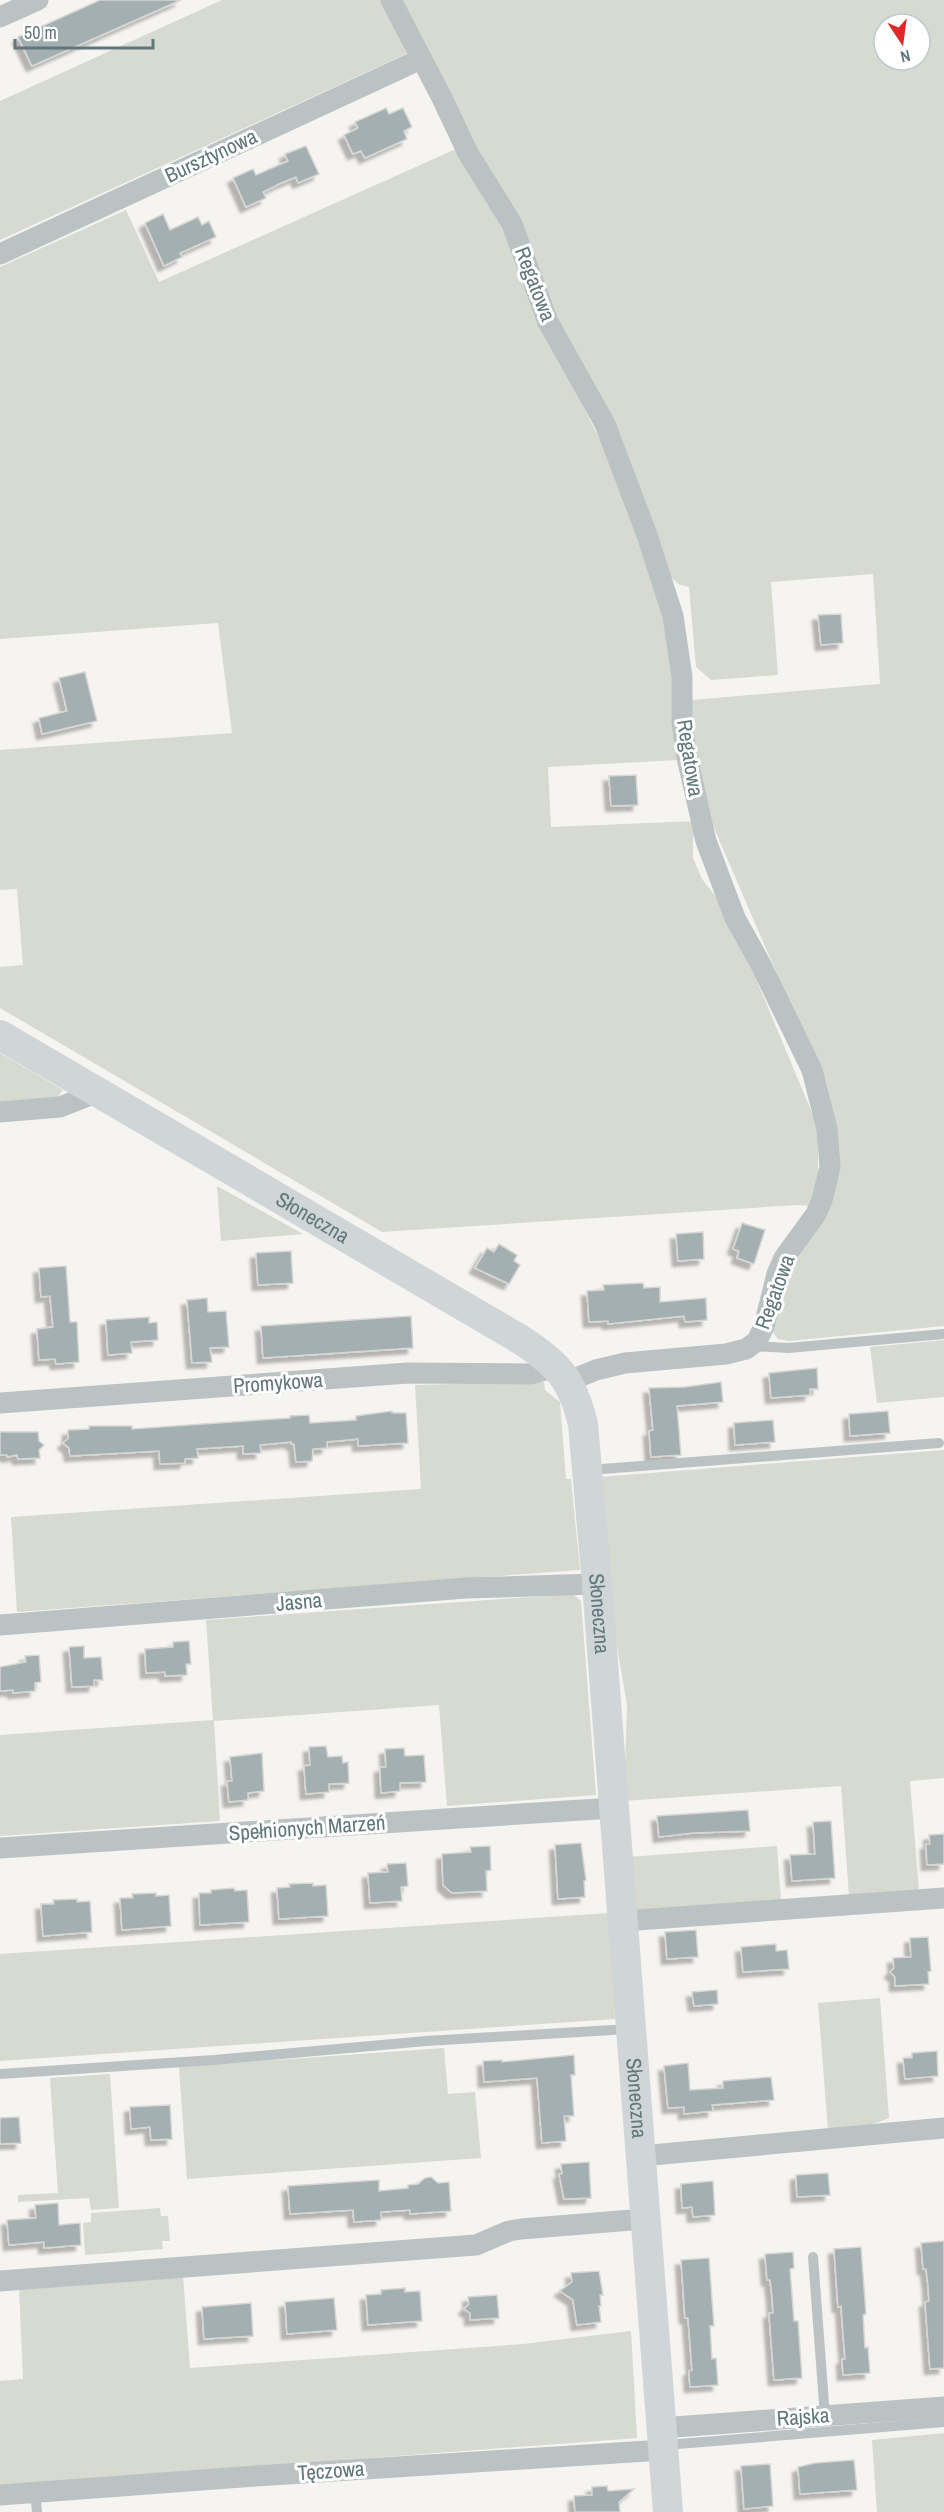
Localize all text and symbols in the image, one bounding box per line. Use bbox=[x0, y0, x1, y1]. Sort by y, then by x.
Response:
scale bar bbox=[15, 12, 153, 50]
north arrow bbox=[872, 12, 932, 72]
text: 50 m bbox=[24, 20, 57, 45]
text: N bbox=[898, 45, 912, 68]
street label: Bursztynowa bbox=[160, 121, 262, 190]
street label: Regatowa bbox=[508, 242, 563, 326]
street label: Regatowa bbox=[670, 717, 711, 799]
street label: Słoneczna bbox=[271, 1185, 355, 1250]
street label: Regatowa bbox=[748, 1250, 802, 1333]
street label: Promykowa bbox=[232, 1365, 324, 1400]
street label: Słoneczna bbox=[582, 1572, 617, 1655]
street label: Jasna bbox=[275, 1585, 324, 1618]
street label: Spełnionych Marzeń bbox=[228, 1808, 386, 1847]
street label: Słoneczna bbox=[619, 2057, 654, 2140]
street label: Rajska bbox=[776, 2400, 831, 2433]
street label: Tęczowa bbox=[297, 2454, 366, 2487]

